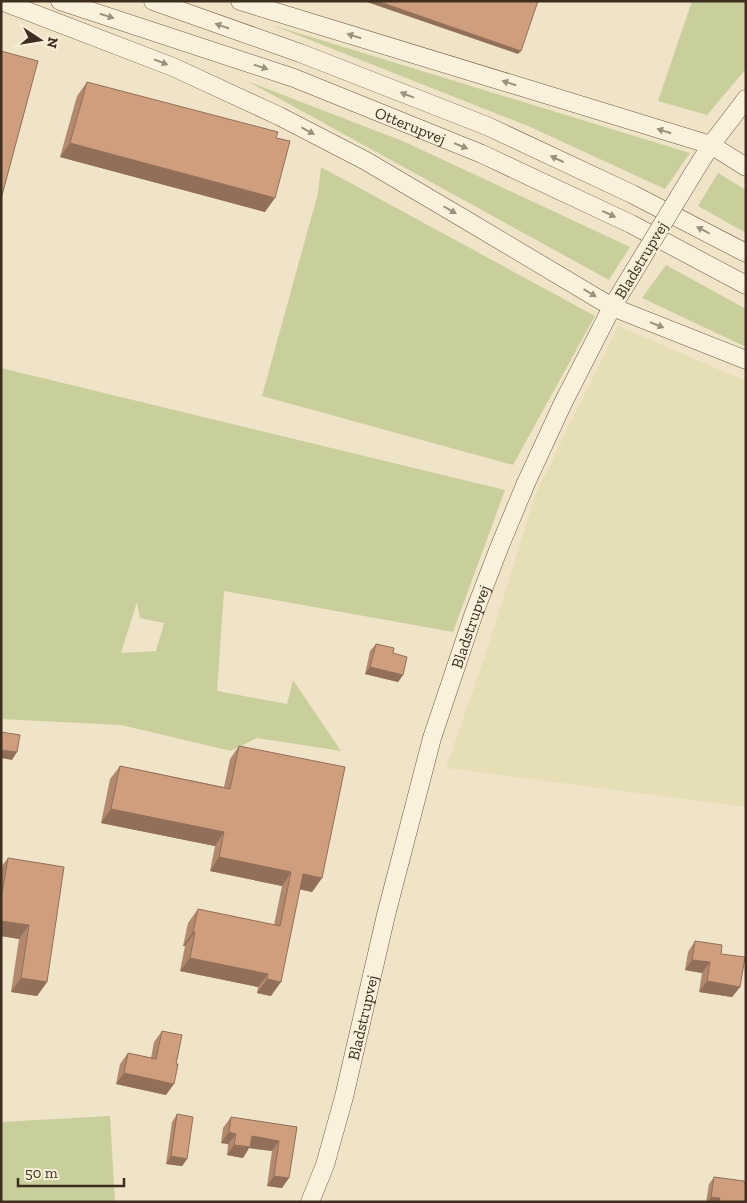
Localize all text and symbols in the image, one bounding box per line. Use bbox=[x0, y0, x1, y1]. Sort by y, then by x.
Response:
one-way arrow bbox=[99, 13, 114, 21]
north arrow bbox=[15, 15, 65, 65]
one-way arrow bbox=[215, 22, 230, 29]
one-way arrow bbox=[346, 32, 361, 39]
text: N bbox=[43, 36, 62, 50]
one-way arrow bbox=[154, 59, 169, 66]
one-way arrow bbox=[254, 63, 269, 71]
one-way arrow bbox=[501, 79, 516, 87]
one-way arrow bbox=[399, 91, 414, 99]
street label: Otterupvej bbox=[372, 102, 449, 148]
one-way arrow bbox=[657, 126, 672, 134]
one-way arrow bbox=[301, 127, 316, 135]
one-way arrow bbox=[454, 142, 469, 150]
one-way arrow bbox=[550, 154, 564, 162]
one-way arrow bbox=[444, 206, 457, 215]
one-way arrow bbox=[602, 210, 616, 218]
street label: Bladstrupvej bbox=[610, 218, 672, 302]
one-way arrow bbox=[695, 226, 710, 234]
one-way arrow bbox=[583, 289, 596, 298]
one-way arrow bbox=[650, 321, 665, 329]
street label: Bladstrupvej bbox=[447, 582, 493, 671]
street label: Bladstrupvej bbox=[343, 973, 381, 1062]
scale bar bbox=[18, 1156, 124, 1188]
text: 50 m bbox=[25, 1164, 58, 1182]

